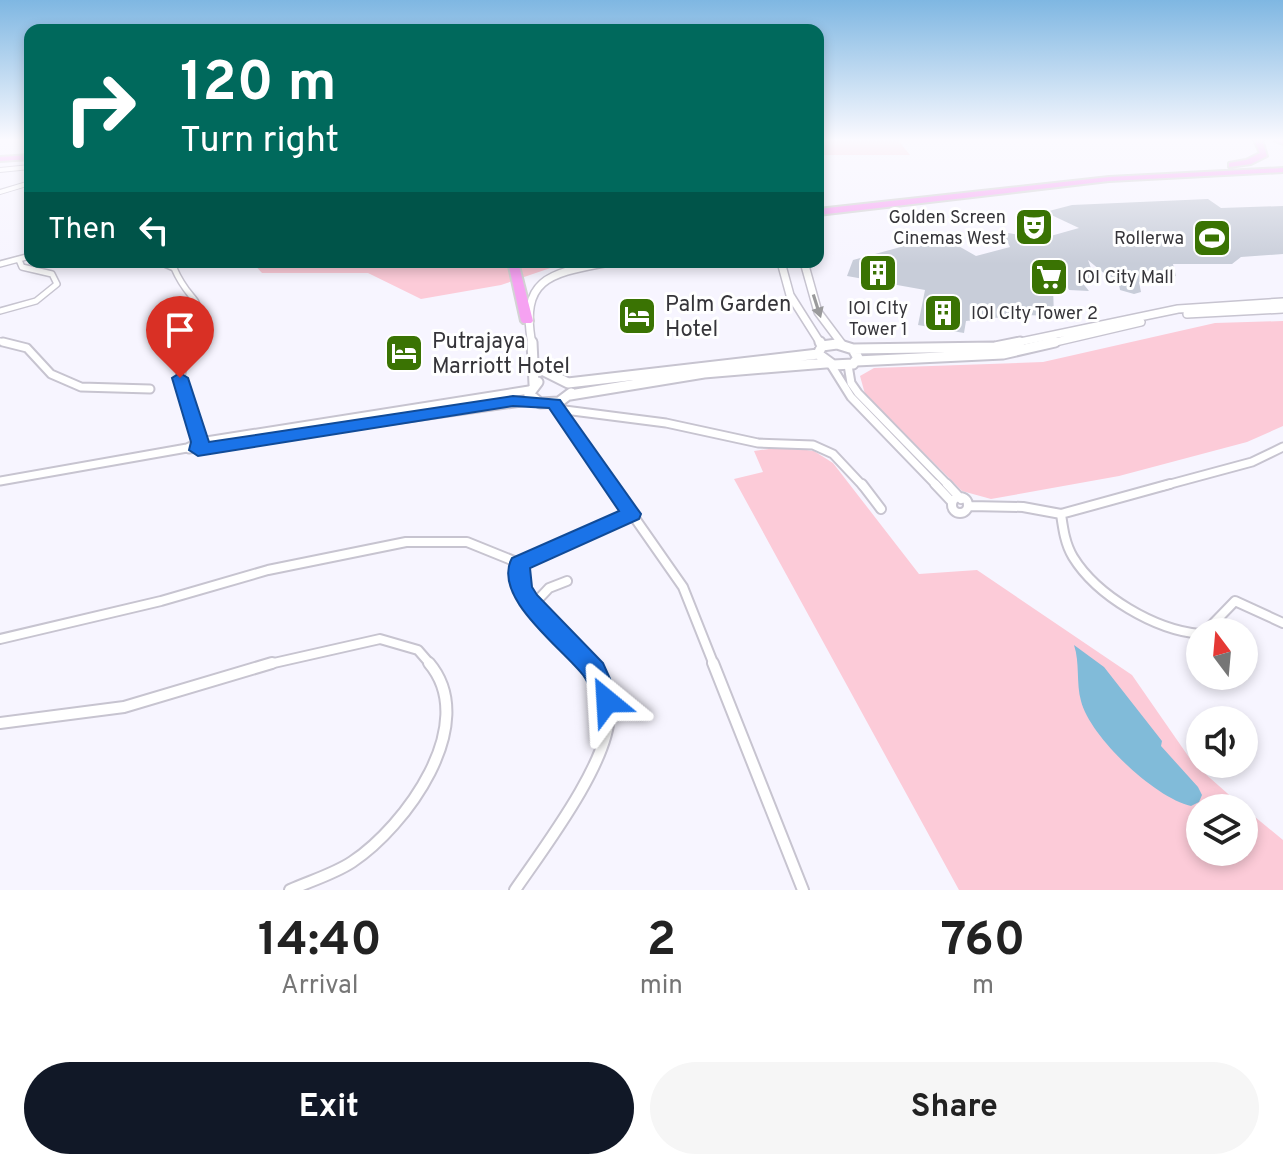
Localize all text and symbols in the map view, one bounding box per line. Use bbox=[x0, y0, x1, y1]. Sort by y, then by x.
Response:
text: 120 m bbox=[180, 50, 337, 120]
icon: right bbox=[48, 56, 152, 160]
text: Turn right bbox=[180, 119, 339, 165]
theatre icon: Golden Screen Cinemas West bbox=[1013, 206, 1055, 248]
place label: Golden Screen Cinemas West bbox=[888, 207, 1006, 251]
icon: left bbox=[132, 208, 176, 252]
text: Then bbox=[48, 212, 116, 249]
sports icon: Rollerwa bbox=[1191, 217, 1233, 259]
place label: Rollerwa bbox=[1114, 228, 1184, 251]
building icon: IOI CIty Tower 1 bbox=[857, 252, 899, 294]
supermarket icon: IOI City Mall bbox=[1028, 256, 1070, 298]
place label: IOI City Mall bbox=[1077, 267, 1174, 290]
place label: Palm Garden Hotel bbox=[665, 292, 791, 344]
building icon: IOI CIty Tower 2 bbox=[922, 292, 964, 334]
hotel icon: Palm Garden Hotel bbox=[616, 295, 658, 337]
one-way arrow bbox=[812, 295, 824, 319]
pin bbox=[146, 296, 214, 378]
place label: IOI CIty Tower 1 bbox=[848, 298, 908, 342]
place label: IOI CIty Tower 2 bbox=[971, 303, 1098, 326]
icon: arrive bbox=[158, 308, 202, 352]
place label: Putrajaya Marriott Hotel bbox=[432, 329, 570, 381]
hotel icon: Putrajaya Marriott Hotel bbox=[383, 332, 425, 374]
north arrow bbox=[1186, 618, 1258, 690]
map controls bbox=[1186, 618, 1258, 866]
position arrow bbox=[565, 659, 649, 743]
button: sound bbox=[1186, 706, 1258, 778]
button: layers bbox=[1186, 794, 1258, 866]
text: 14:40 bbox=[258, 912, 382, 972]
text: 2 bbox=[647, 912, 676, 972]
text: 760 bbox=[941, 912, 1025, 972]
text: Arrival bbox=[281, 970, 359, 1003]
text: min bbox=[640, 970, 683, 1003]
text: m bbox=[972, 970, 994, 1003]
button: Exit bbox=[24, 1062, 634, 1154]
button: Share bbox=[650, 1062, 1259, 1154]

